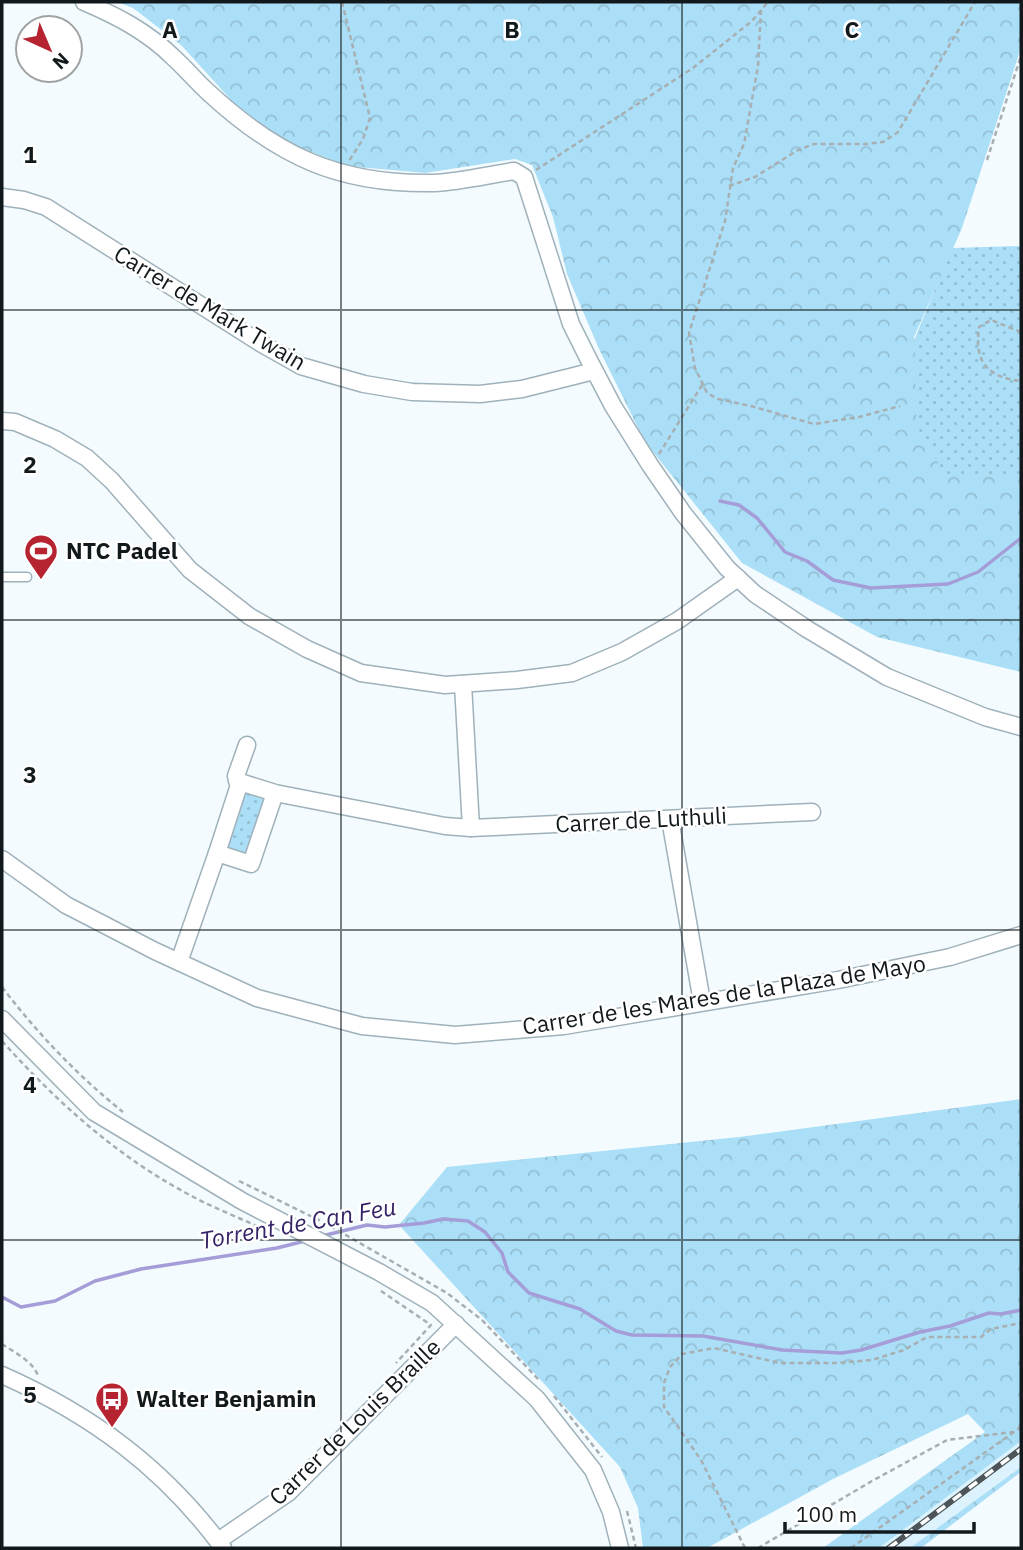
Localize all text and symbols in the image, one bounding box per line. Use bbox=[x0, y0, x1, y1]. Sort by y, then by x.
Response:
north arrow bbox=[14, 14, 84, 84]
text: A bbox=[162, 14, 178, 44]
text: B bbox=[504, 14, 520, 44]
text: C bbox=[845, 14, 860, 44]
text: N bbox=[48, 48, 74, 75]
text: 1 bbox=[23, 139, 37, 169]
street label: Carrer de Mark Twain bbox=[109, 238, 312, 376]
text: 2 bbox=[23, 449, 37, 479]
sports icon: NTC Padel bbox=[22, 532, 60, 581]
place label: NTC Padel bbox=[66, 535, 178, 565]
text: 3 bbox=[23, 759, 37, 789]
street label: Carrer de Luthuli bbox=[554, 800, 728, 838]
street label: Carrer de les Mares de la Plaza de Mayo bbox=[520, 947, 928, 1041]
text: 4 bbox=[23, 1069, 37, 1099]
water label: Torrent de Can Feu bbox=[197, 1190, 399, 1256]
street label: Carrer de Louis Braille bbox=[262, 1332, 446, 1511]
text: 5 bbox=[23, 1379, 37, 1409]
bus stop icon: Walter Benjamin bbox=[93, 1380, 131, 1429]
place label: Walter Benjamin bbox=[136, 1383, 316, 1413]
scale bar bbox=[785, 1490, 974, 1534]
text: 100 m bbox=[796, 1500, 857, 1528]

